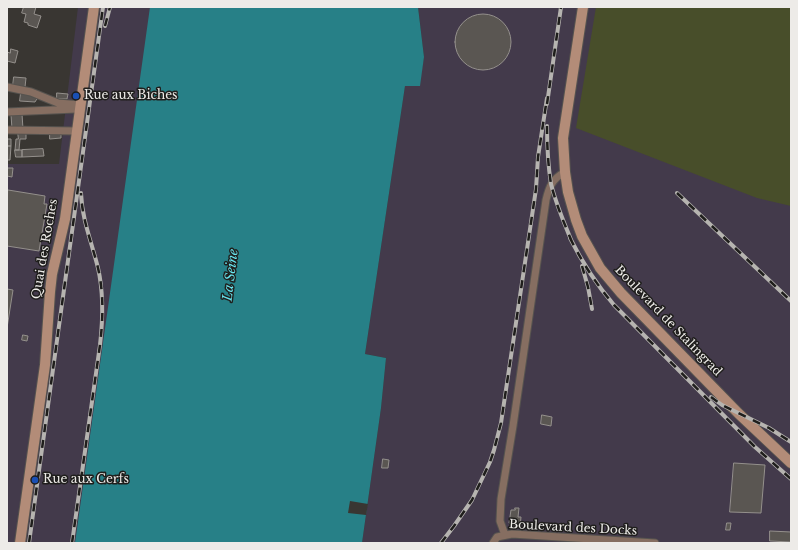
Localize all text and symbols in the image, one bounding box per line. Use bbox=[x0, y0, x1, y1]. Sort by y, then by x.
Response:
place label: Rue aux Biches bbox=[84, 89, 178, 103]
marker: Rue aux Biches bbox=[71, 91, 81, 101]
street label: Quai des Roches bbox=[29, 198, 61, 300]
water label: La Seine bbox=[220, 248, 242, 302]
street label: Boulevard de Stalingrad bbox=[611, 263, 725, 379]
place label: Rue aux Cerfs bbox=[43, 473, 129, 487]
marker: Rue aux Cerfs bbox=[30, 475, 40, 485]
street label: Boulevard des Docks bbox=[509, 517, 637, 539]

